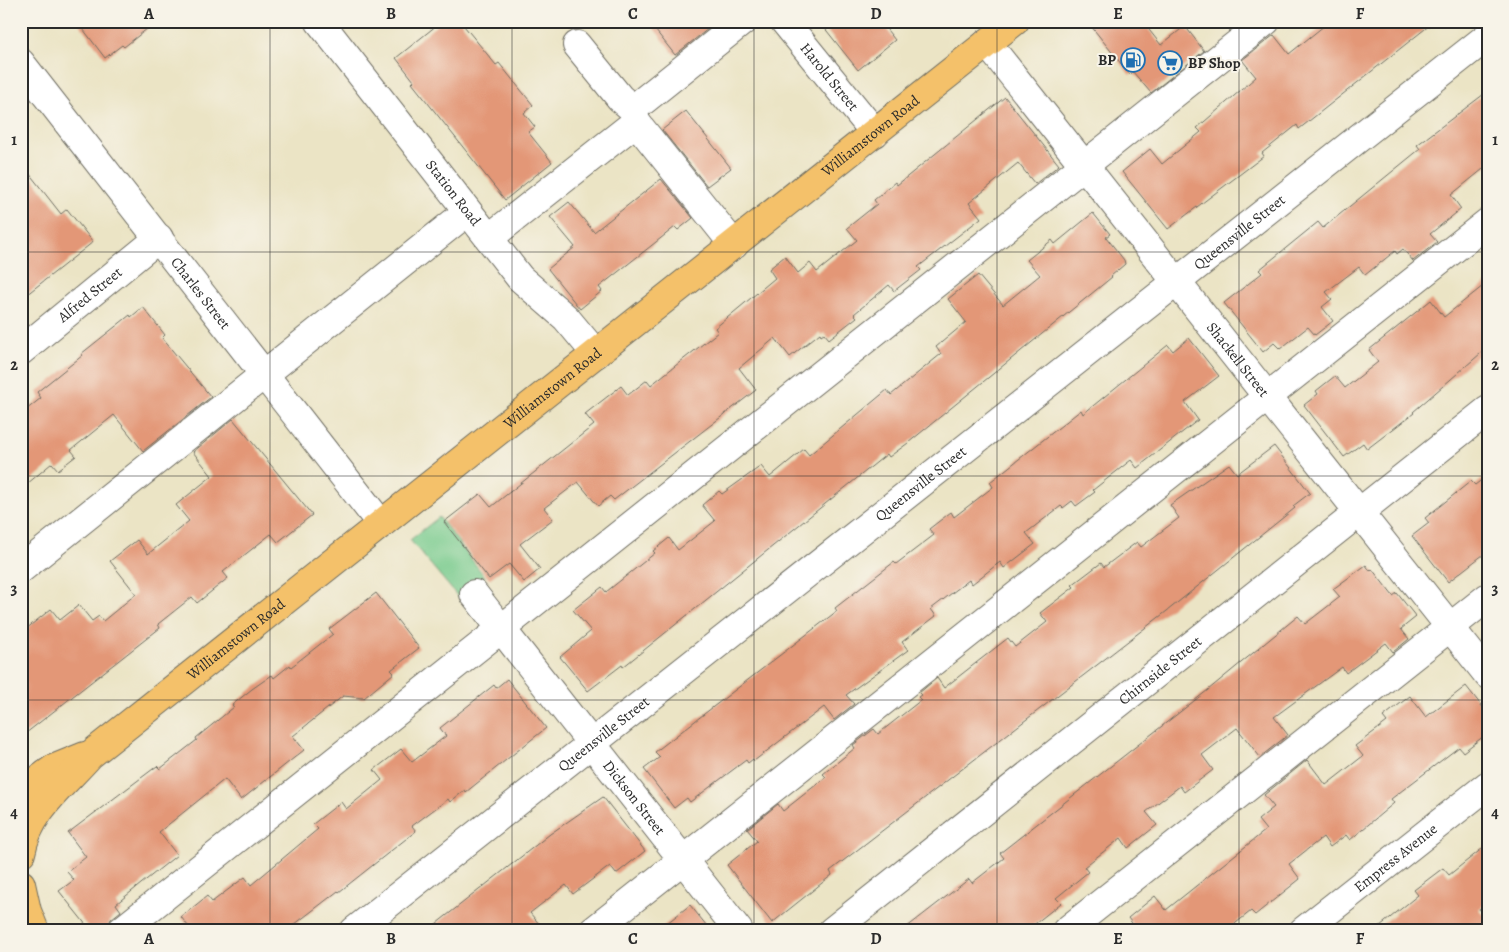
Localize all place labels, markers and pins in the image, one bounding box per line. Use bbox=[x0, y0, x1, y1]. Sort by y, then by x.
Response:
fuel station icon: BP bbox=[1120, 47, 1146, 73]
place label: BP bbox=[1098, 50, 1116, 70]
supermarket icon: BP Shop bbox=[1157, 50, 1183, 76]
place label: BP Shop bbox=[1188, 53, 1241, 73]

